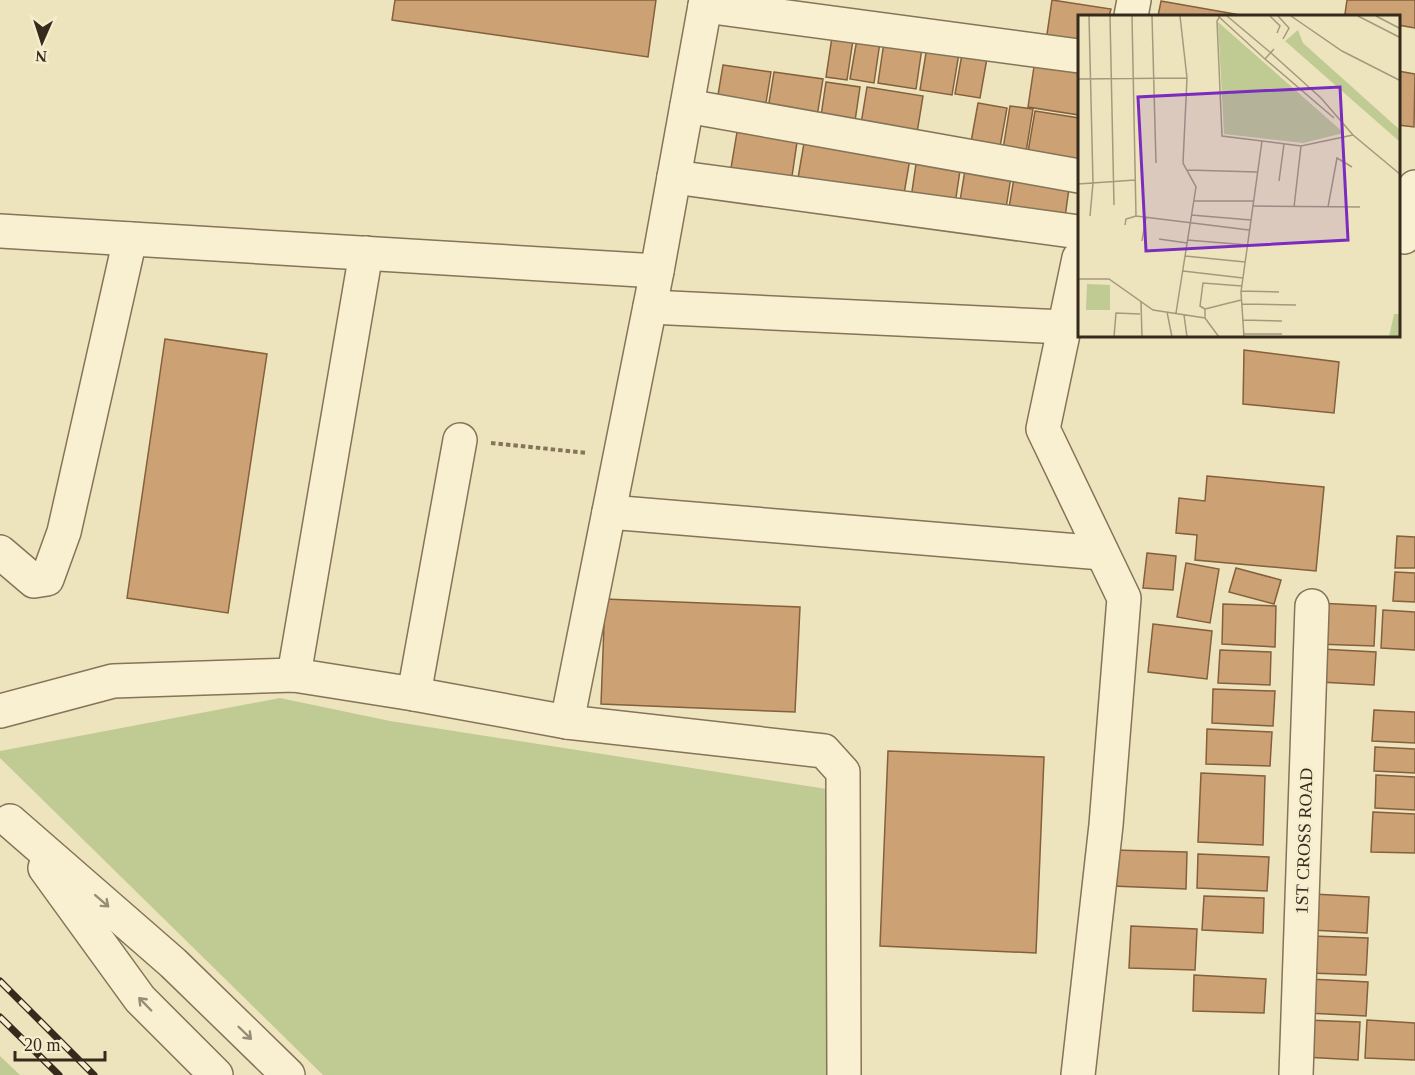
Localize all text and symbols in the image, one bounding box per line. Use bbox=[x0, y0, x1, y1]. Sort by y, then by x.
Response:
north arrow bbox=[12, 12, 72, 72]
inset map bbox=[1078, 15, 1400, 338]
text: N bbox=[35, 48, 47, 65]
street label: 1ST CROSS ROAD bbox=[1291, 767, 1317, 915]
one-way arrow bbox=[94, 894, 109, 908]
one-way arrow bbox=[138, 996, 152, 1011]
scale bar bbox=[15, 1024, 105, 1062]
one-way arrow bbox=[238, 1026, 253, 1040]
text: 20 m bbox=[24, 1035, 61, 1055]

